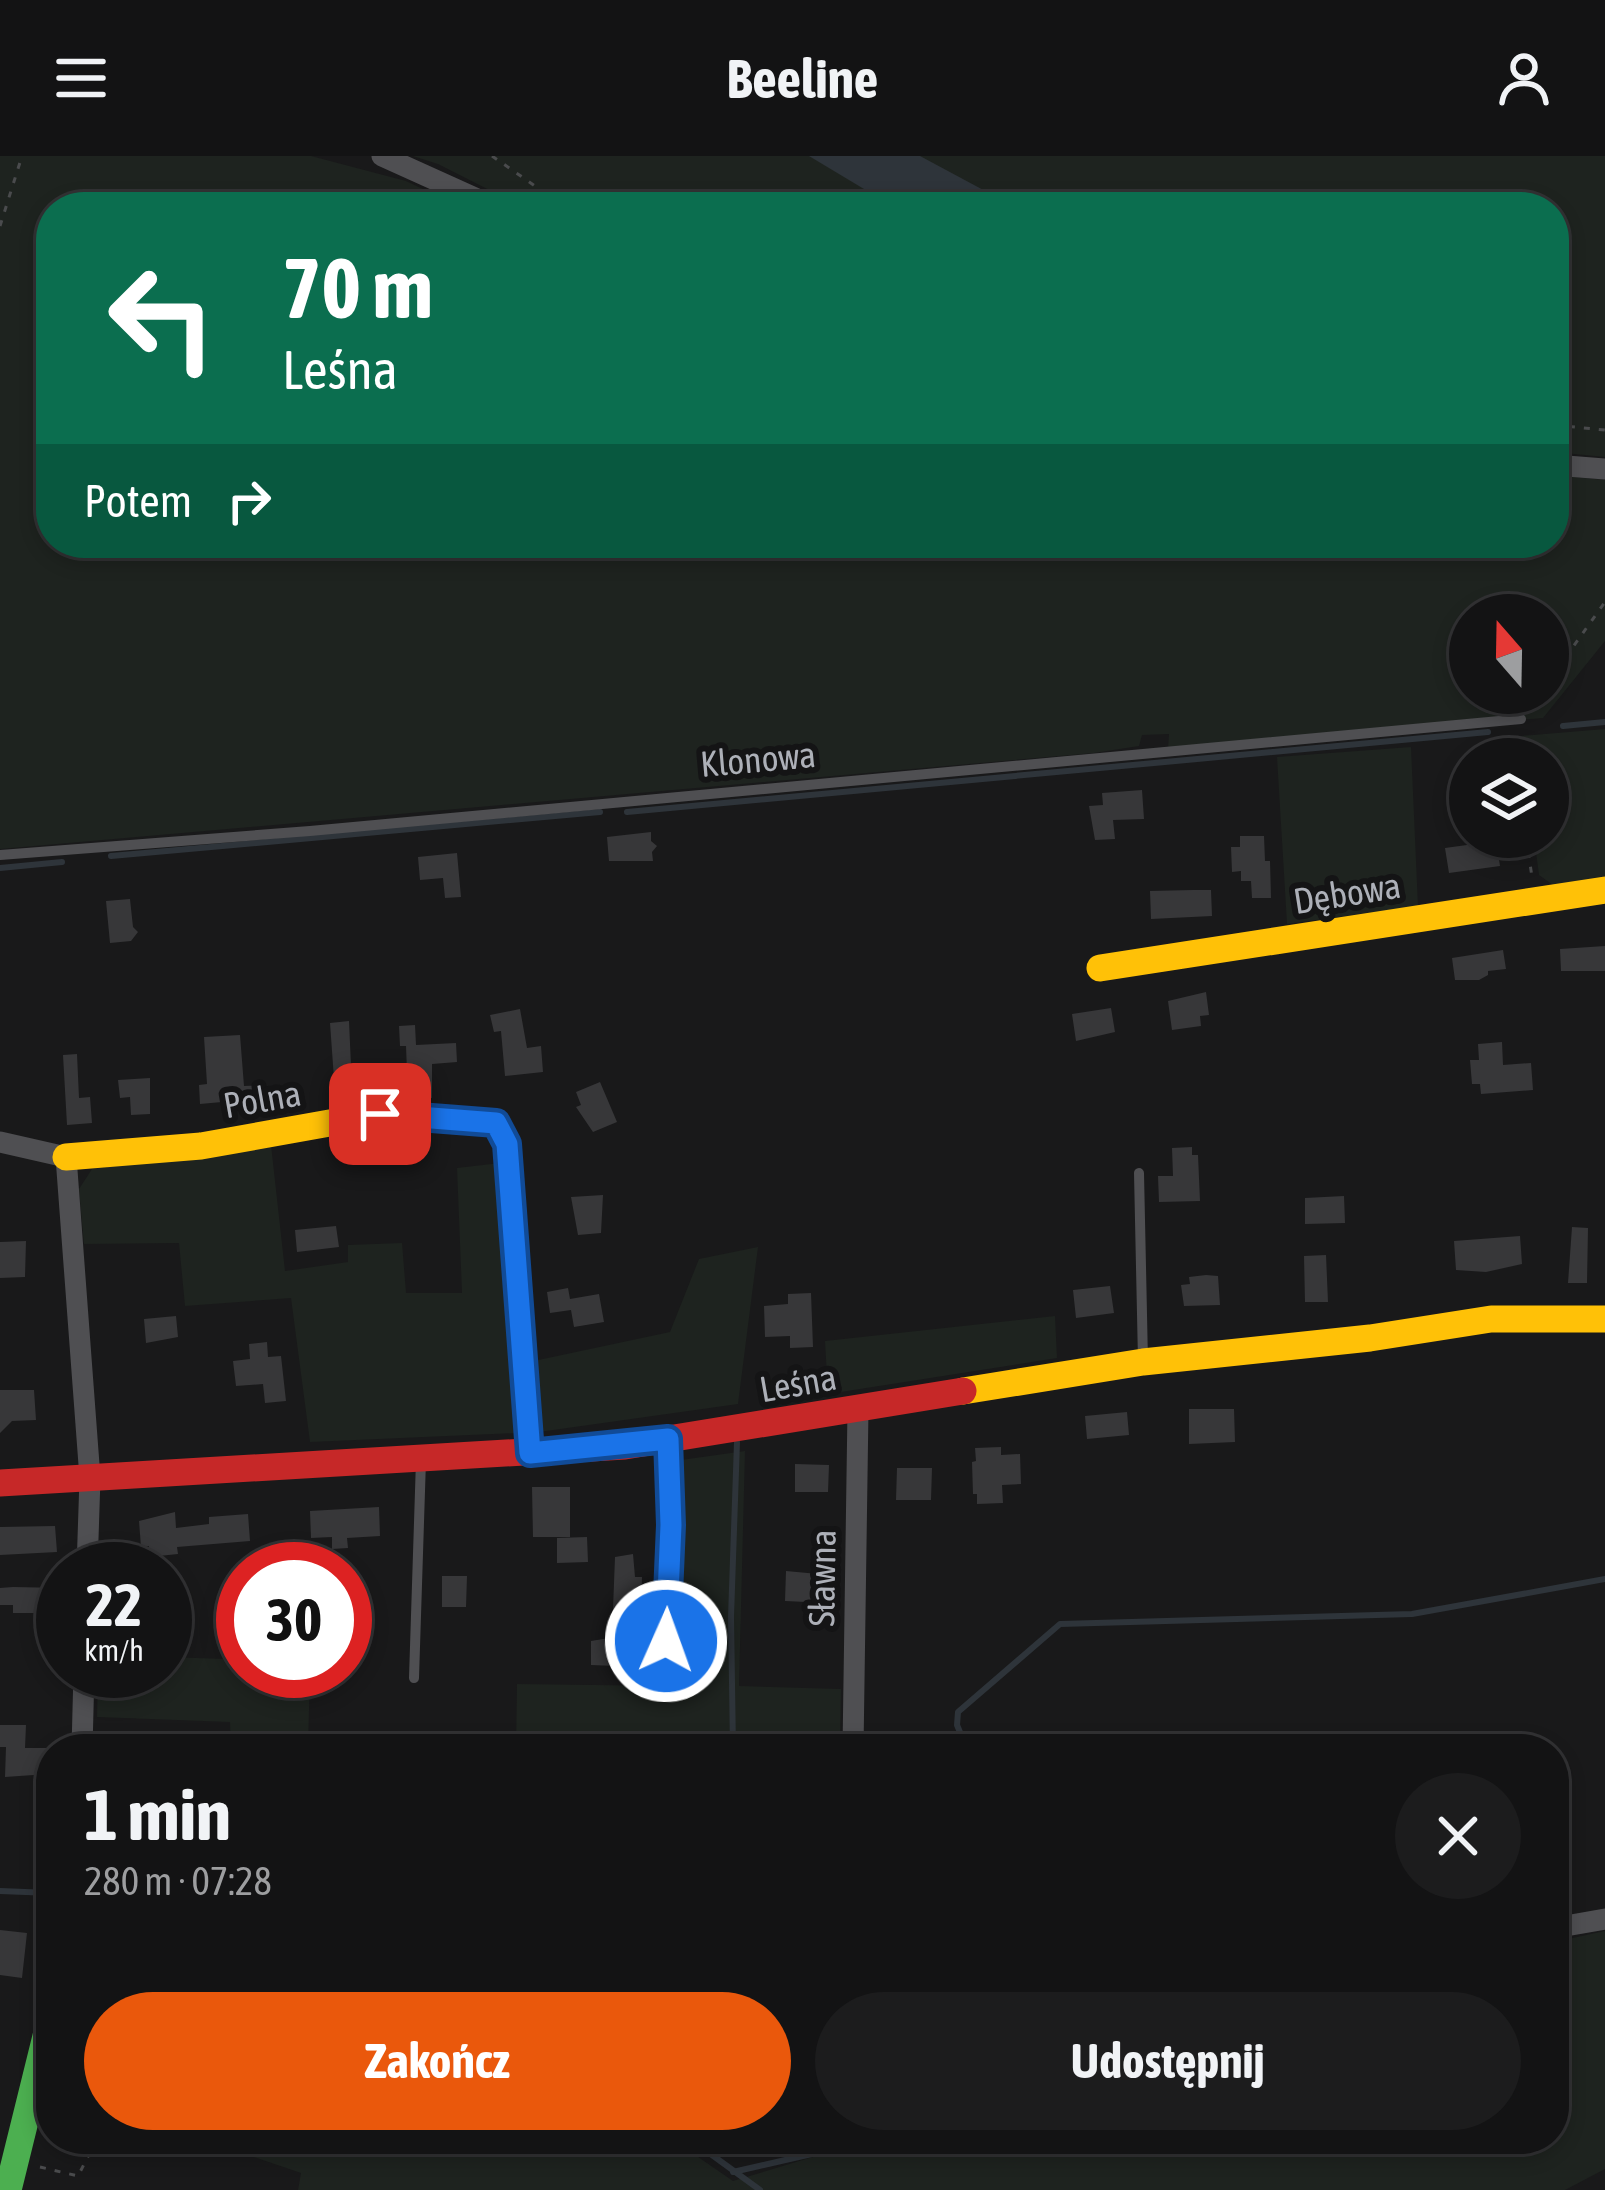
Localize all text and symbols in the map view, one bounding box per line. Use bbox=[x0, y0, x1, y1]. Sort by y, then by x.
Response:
icon: menu bbox=[48, 45, 114, 111]
icon: person bbox=[1491, 45, 1557, 111]
text: Beeline bbox=[727, 48, 878, 109]
icon: left bbox=[84, 240, 240, 396]
text: 70 m bbox=[282, 240, 433, 336]
text: Leśna bbox=[282, 339, 398, 400]
icon: right bbox=[216, 468, 282, 534]
text: Potem bbox=[84, 475, 192, 527]
north arrow bbox=[1449, 594, 1569, 714]
map controls bbox=[1449, 594, 1569, 858]
street label: Klonowa bbox=[699, 733, 817, 785]
button: layers bbox=[1449, 738, 1569, 858]
street label: Dębowa bbox=[1290, 864, 1404, 922]
pin bbox=[329, 1063, 431, 1165]
street label: Polna bbox=[220, 1072, 304, 1126]
icon: arrive bbox=[347, 1081, 413, 1147]
street label: Leśna bbox=[756, 1356, 840, 1410]
street label: Sławna bbox=[800, 1529, 844, 1627]
speed limit sign: 30 bbox=[216, 1542, 372, 1698]
text: 22 bbox=[86, 1570, 142, 1639]
position arrow bbox=[603, 1578, 729, 1704]
text: km/h bbox=[84, 1633, 144, 1667]
text: 1 min bbox=[84, 1773, 231, 1855]
button: close bbox=[1395, 1773, 1521, 1899]
text: 280 m · 07:28 bbox=[84, 1859, 272, 1903]
button: Zakończ bbox=[84, 1992, 791, 2130]
button: Udostępnij bbox=[815, 1992, 1521, 2130]

